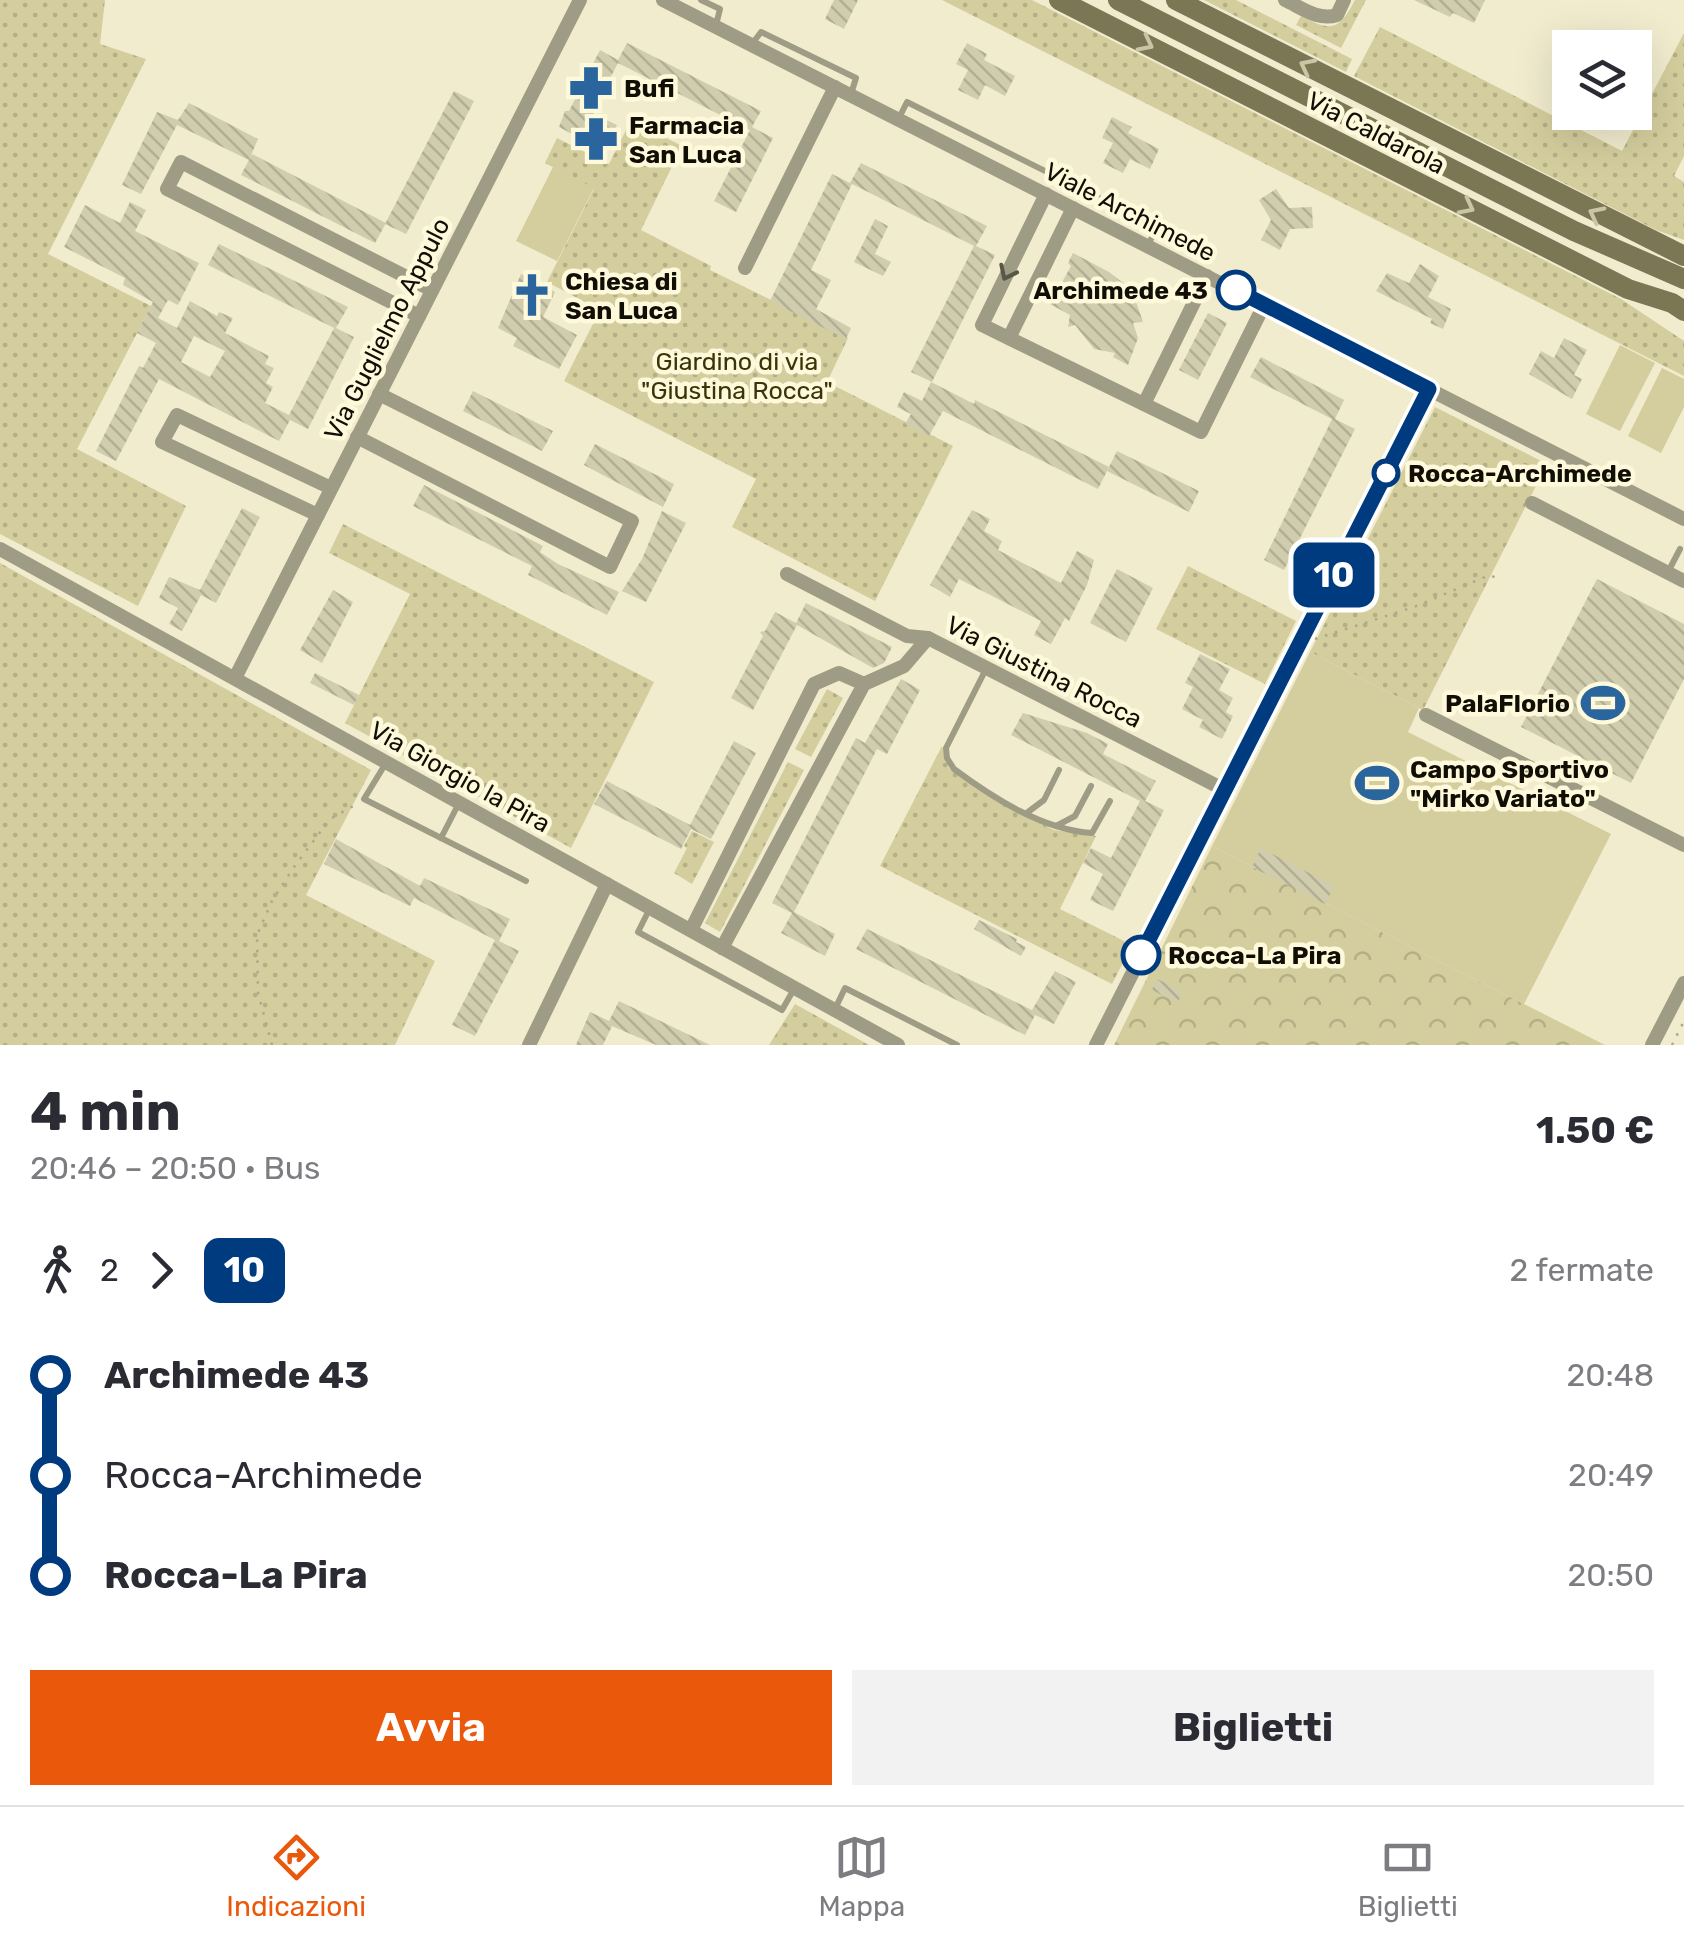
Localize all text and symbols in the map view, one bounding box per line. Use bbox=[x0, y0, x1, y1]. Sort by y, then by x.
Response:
map controls bbox=[1552, 30, 1652, 130]
button: layers bbox=[1552, 30, 1652, 130]
one-way arrow bbox=[1136, 32, 1154, 51]
one-way arrow bbox=[1299, 59, 1317, 78]
pharmacy icon: Bufi bbox=[567, 64, 615, 112]
place label: Bufi bbox=[624, 74, 675, 103]
street label: Via Caldarola bbox=[1302, 86, 1450, 180]
place label: Farmacia San Luca bbox=[629, 111, 744, 169]
pharmacy icon: Farmacia San Luca bbox=[572, 115, 620, 163]
street label: Viale Archimede bbox=[1040, 156, 1220, 268]
one-way arrow bbox=[1457, 195, 1475, 214]
one-way arrow bbox=[1589, 206, 1607, 226]
street label: Via Guglielmo Appulo bbox=[318, 213, 456, 445]
one-way arrow bbox=[999, 263, 1019, 281]
place label: Chiesa di San Luca bbox=[565, 267, 678, 325]
church icon: Chiesa di San Luca bbox=[508, 271, 556, 319]
marker: Archimede 43 bbox=[1217, 271, 1255, 309]
place label: Archimede 43 bbox=[1033, 276, 1208, 305]
park label: Giardino di via "Giustina Rocca" bbox=[641, 347, 833, 405]
place label: Rocca-Archimede bbox=[1408, 459, 1632, 488]
marker: Rocca-Archimede bbox=[1373, 460, 1399, 486]
line badge: 10 bbox=[1289, 542, 1379, 608]
text: 10 bbox=[1313, 554, 1355, 596]
street label: Via Giustina Rocca bbox=[941, 610, 1147, 734]
sports icon: PalaFlorio bbox=[1579, 679, 1627, 727]
place label: PalaFlorio bbox=[1445, 689, 1570, 718]
street label: Via Giorgio la Pira bbox=[365, 715, 555, 839]
place label: Campo Sportivo "Mirko Variato" bbox=[1410, 755, 1609, 813]
sports icon: Campo Sportivo "Mirko Variato" bbox=[1353, 759, 1401, 807]
marker: Rocca-La Pira bbox=[1122, 936, 1160, 974]
place label: Rocca-La Pira bbox=[1168, 941, 1341, 970]
text: 4 min bbox=[30, 1079, 181, 1144]
text: 1.50 € bbox=[1536, 1107, 1654, 1153]
text: 20:46 – 20:50 · Bus bbox=[30, 1149, 320, 1187]
icon: walk bbox=[30, 1243, 85, 1298]
icon: forward bbox=[134, 1243, 189, 1298]
text: 10 bbox=[224, 1249, 265, 1291]
text: 2 bbox=[100, 1251, 119, 1289]
text: 2 fermate bbox=[1510, 1251, 1654, 1289]
text: Archimede 43 bbox=[104, 1352, 369, 1398]
text: 20:48 bbox=[1566, 1356, 1654, 1394]
text: Rocca-Archimede bbox=[104, 1452, 423, 1498]
text: 20:49 bbox=[1568, 1456, 1654, 1494]
text: Rocca-La Pira bbox=[104, 1552, 368, 1598]
text: 20:50 bbox=[1567, 1556, 1654, 1594]
button: Avvia bbox=[30, 1670, 832, 1785]
button: Biglietti bbox=[852, 1670, 1654, 1785]
tab: Indicazioni bbox=[226, 1830, 366, 1923]
tab: Mappa bbox=[819, 1830, 905, 1923]
tab: Biglietti bbox=[1358, 1830, 1458, 1923]

